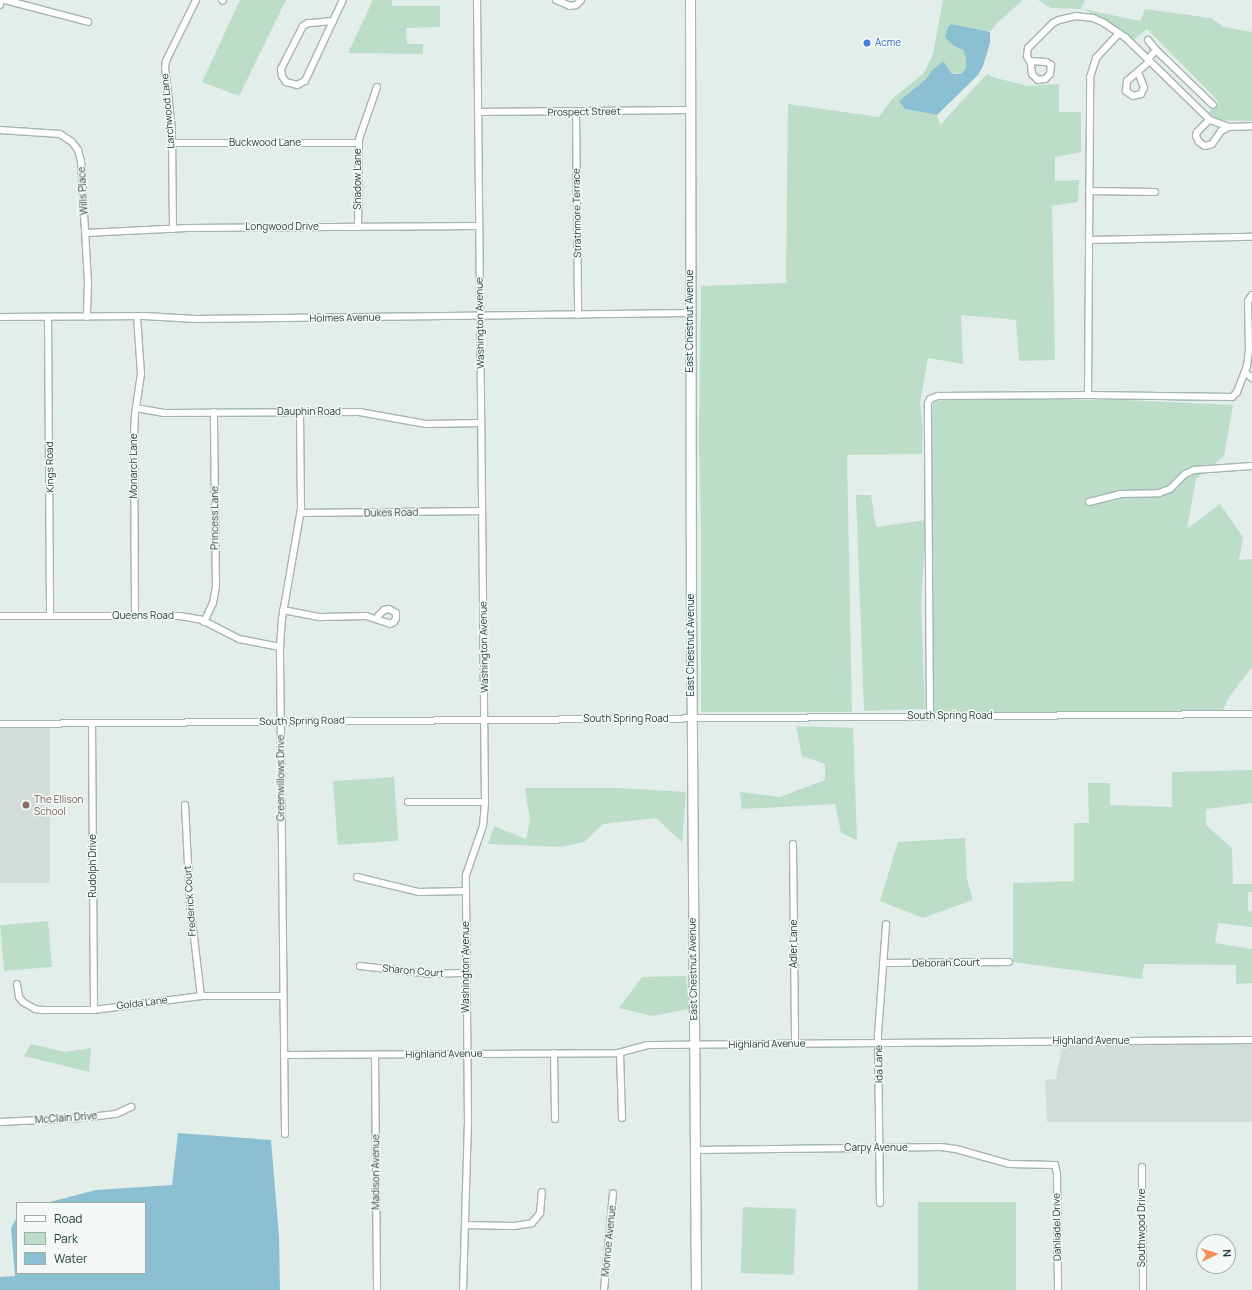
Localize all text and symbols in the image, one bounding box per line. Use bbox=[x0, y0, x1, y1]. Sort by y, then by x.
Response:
place label: Acme bbox=[875, 37, 901, 49]
marker: Acme bbox=[862, 38, 872, 48]
street label: Larchwood Lane bbox=[159, 73, 177, 149]
street label: Prospect Street bbox=[547, 105, 621, 119]
street label: Buckwood Lane bbox=[229, 137, 301, 149]
street label: Shadow Lane bbox=[352, 148, 364, 210]
street label: Wills Place bbox=[76, 166, 90, 216]
street label: Strathmore Terrace bbox=[570, 168, 584, 258]
street label: Longwood Drive bbox=[245, 221, 319, 233]
street label: East Chestnut Avenue bbox=[684, 270, 696, 372]
street label: Washington Avenue bbox=[473, 277, 487, 369]
street label: Holmes Avenue bbox=[309, 311, 381, 325]
street label: Dauphin Road bbox=[277, 406, 341, 418]
street label: Monarch Lane bbox=[128, 433, 140, 499]
street label: Kings Road bbox=[44, 441, 56, 493]
street label: Princess Lane bbox=[209, 486, 221, 550]
street label: Dukes Road bbox=[364, 507, 418, 519]
street label: East Chestnut Avenue bbox=[685, 594, 697, 696]
street label: Washington Avenue bbox=[477, 601, 491, 693]
street label: Queens Road bbox=[112, 610, 174, 622]
street label: South Spring Road bbox=[907, 710, 993, 722]
street label: South Spring Road bbox=[583, 713, 669, 725]
street label: South Spring Road bbox=[259, 714, 345, 728]
street label: Greenwillows Drive bbox=[275, 735, 287, 821]
place label: The Ellison School bbox=[34, 793, 84, 816]
marker: The Ellison School bbox=[21, 800, 31, 810]
street label: Rudolph Drive bbox=[87, 834, 99, 898]
street label: Frederick Court bbox=[182, 865, 198, 937]
street label: East Chestnut Avenue bbox=[686, 917, 700, 1021]
street label: Adler Lane bbox=[788, 920, 800, 968]
street label: Washington Avenue bbox=[460, 921, 472, 1013]
street label: Deborah Court bbox=[912, 956, 980, 970]
street label: Sharon Court bbox=[382, 962, 444, 980]
street label: Golda Lane bbox=[116, 994, 168, 1012]
street label: Highland Avenue bbox=[1053, 1035, 1129, 1047]
street label: Highland Avenue bbox=[728, 1037, 806, 1051]
street label: Ida Lane bbox=[873, 1045, 885, 1083]
street label: Highland Avenue bbox=[405, 1047, 483, 1061]
street label: McClain Drive bbox=[34, 1110, 98, 1126]
street label: Madison Avenue bbox=[370, 1134, 382, 1210]
street label: Carpy Avenue bbox=[844, 1142, 908, 1154]
street label: Southwood Drive bbox=[1136, 1189, 1148, 1267]
street label: Dahliadel Drive bbox=[1050, 1193, 1064, 1261]
legend bbox=[16, 1202, 146, 1274]
street label: Monroe Avenue bbox=[599, 1205, 619, 1277]
text: Road bbox=[54, 1210, 82, 1227]
text: Park bbox=[54, 1230, 78, 1247]
north arrow bbox=[1196, 1234, 1236, 1274]
text: N bbox=[1220, 1249, 1235, 1258]
text: Water bbox=[54, 1250, 87, 1267]

